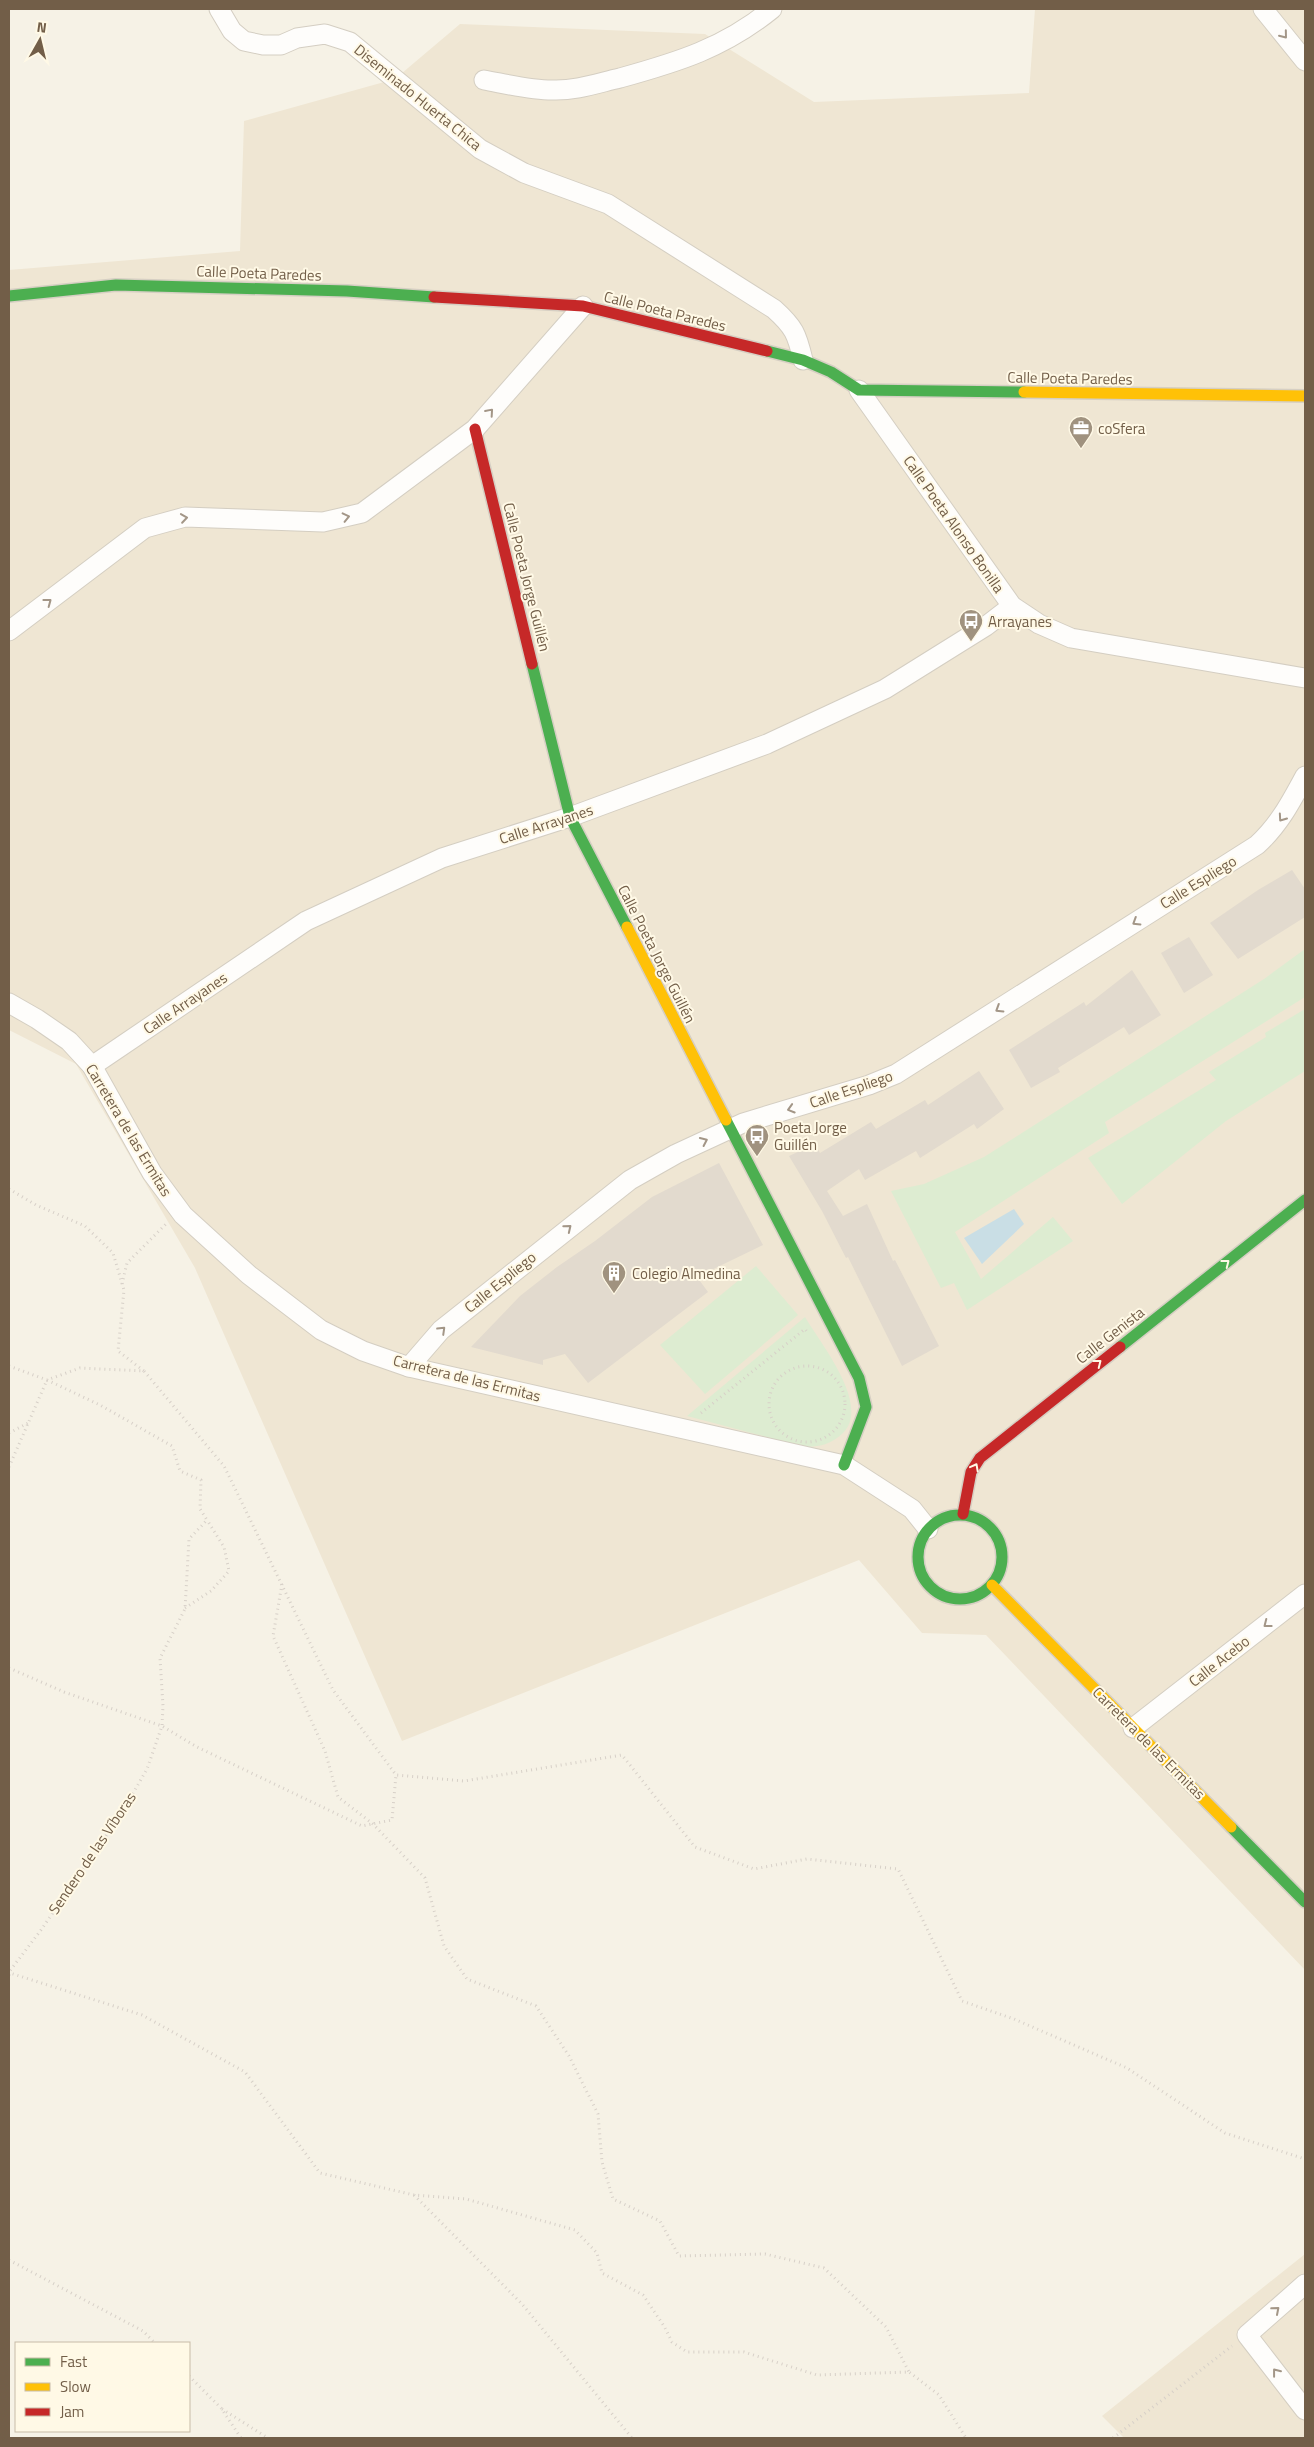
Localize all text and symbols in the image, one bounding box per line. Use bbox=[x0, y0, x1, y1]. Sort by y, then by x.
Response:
north arrow bbox=[15, 15, 65, 65]
text: N bbox=[36, 16, 48, 38]
one-way arrow bbox=[1279, 29, 1287, 38]
street label: Diseminado Huerta Chica bbox=[349, 38, 487, 156]
street label: Calle Poeta Paredes bbox=[196, 259, 322, 287]
street label: Calle Poeta Paredes bbox=[601, 285, 729, 337]
street label: Calle Poeta Paredes bbox=[1007, 365, 1133, 391]
one-way arrow bbox=[484, 409, 493, 418]
office icon: coSfera bbox=[1068, 415, 1094, 449]
place label: coSfera bbox=[1098, 417, 1146, 440]
street label: Calle Poeta Alonso Bonilla bbox=[898, 450, 1011, 598]
street label: Calle Poeta Jorge Guillén bbox=[497, 500, 557, 654]
one-way arrow bbox=[341, 512, 350, 523]
one-way arrow bbox=[180, 514, 188, 524]
one-way arrow bbox=[42, 599, 52, 608]
bus stop icon: Arrayanes bbox=[958, 608, 984, 642]
place label: Arrayanes bbox=[988, 610, 1052, 633]
street label: Calle Arrayanes bbox=[496, 798, 596, 850]
one-way arrow bbox=[1278, 813, 1288, 822]
street label: Calle Espliego bbox=[1155, 849, 1241, 915]
street label: Calle Poeta Jorge Guillén bbox=[612, 881, 702, 1027]
one-way arrow bbox=[1132, 916, 1142, 925]
street label: Calle Arrayanes bbox=[138, 966, 232, 1040]
one-way arrow bbox=[995, 1003, 1004, 1012]
street label: Carretera de las Ermitas bbox=[80, 1059, 178, 1201]
street label: Calle Espliego bbox=[806, 1064, 896, 1114]
one-way arrow bbox=[787, 1103, 795, 1113]
place label: Poeta Jorge Guillén bbox=[774, 1116, 847, 1156]
bus stop icon: Poeta Jorge Guillén bbox=[744, 1123, 770, 1157]
one-way arrow bbox=[699, 1137, 708, 1147]
one-way arrow bbox=[562, 1225, 571, 1233]
street label: Calle Espliego bbox=[459, 1246, 541, 1318]
building icon: Colegio Almedina bbox=[601, 1260, 627, 1294]
one-way arrow bbox=[1220, 1260, 1229, 1268]
place label: Colegio Almedina bbox=[632, 1262, 741, 1285]
street label: Calle Genista bbox=[1071, 1301, 1150, 1369]
one-way arrow bbox=[436, 1327, 445, 1336]
street label: Carretera de las Ermitas bbox=[391, 1349, 543, 1407]
one-way arrow bbox=[1093, 1360, 1102, 1369]
one-way arrow bbox=[969, 1464, 979, 1473]
one-way arrow bbox=[1264, 1618, 1273, 1626]
street label: Calle Acebo bbox=[1183, 1630, 1255, 1692]
street label: Carretera de las Ermitas bbox=[1087, 1681, 1211, 1805]
street label: Sendero de las Víboras bbox=[42, 1787, 142, 1919]
one-way arrow bbox=[1270, 2307, 1279, 2315]
legend bbox=[15, 2342, 190, 2432]
text: Fast bbox=[60, 2350, 88, 2373]
one-way arrow bbox=[1273, 2369, 1281, 2378]
text: Slow bbox=[60, 2375, 91, 2398]
text: Jam bbox=[60, 2400, 84, 2423]

